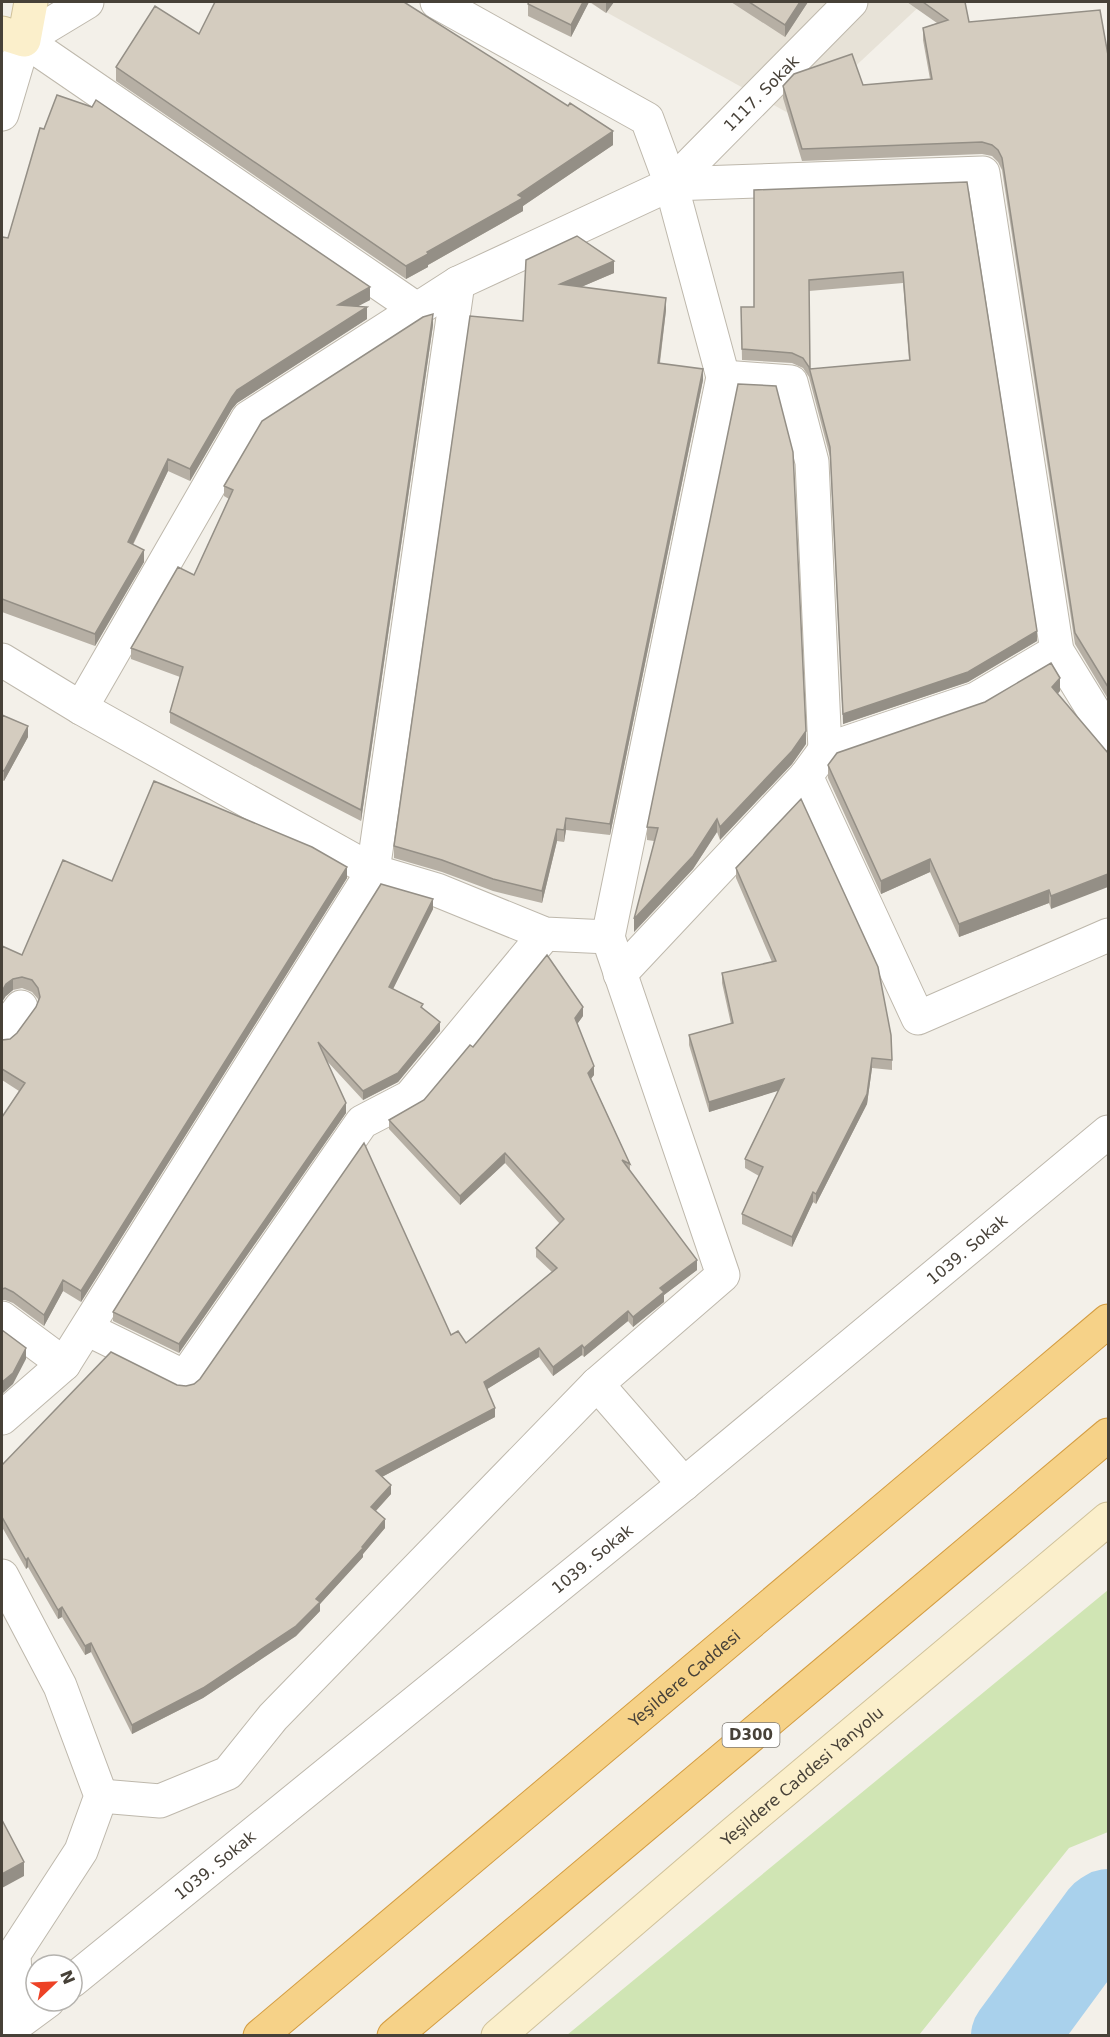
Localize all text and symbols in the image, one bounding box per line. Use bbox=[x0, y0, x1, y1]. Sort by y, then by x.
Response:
street label: 1117. Sokak bbox=[719, 51, 803, 135]
street label: 1039. Sokak bbox=[923, 1210, 1012, 1288]
street label: 1039. Sokak bbox=[548, 1520, 637, 1597]
street label: Yeşildere Caddesi bbox=[624, 1626, 744, 1731]
street label: Yeşildere Caddesi Yanyolu bbox=[716, 1702, 887, 1850]
road number: D300 bbox=[722, 1723, 780, 1747]
street label: 1039. Sokak bbox=[170, 1826, 260, 1904]
north arrow bbox=[24, 1953, 84, 2013]
text: N bbox=[56, 1967, 79, 1987]

